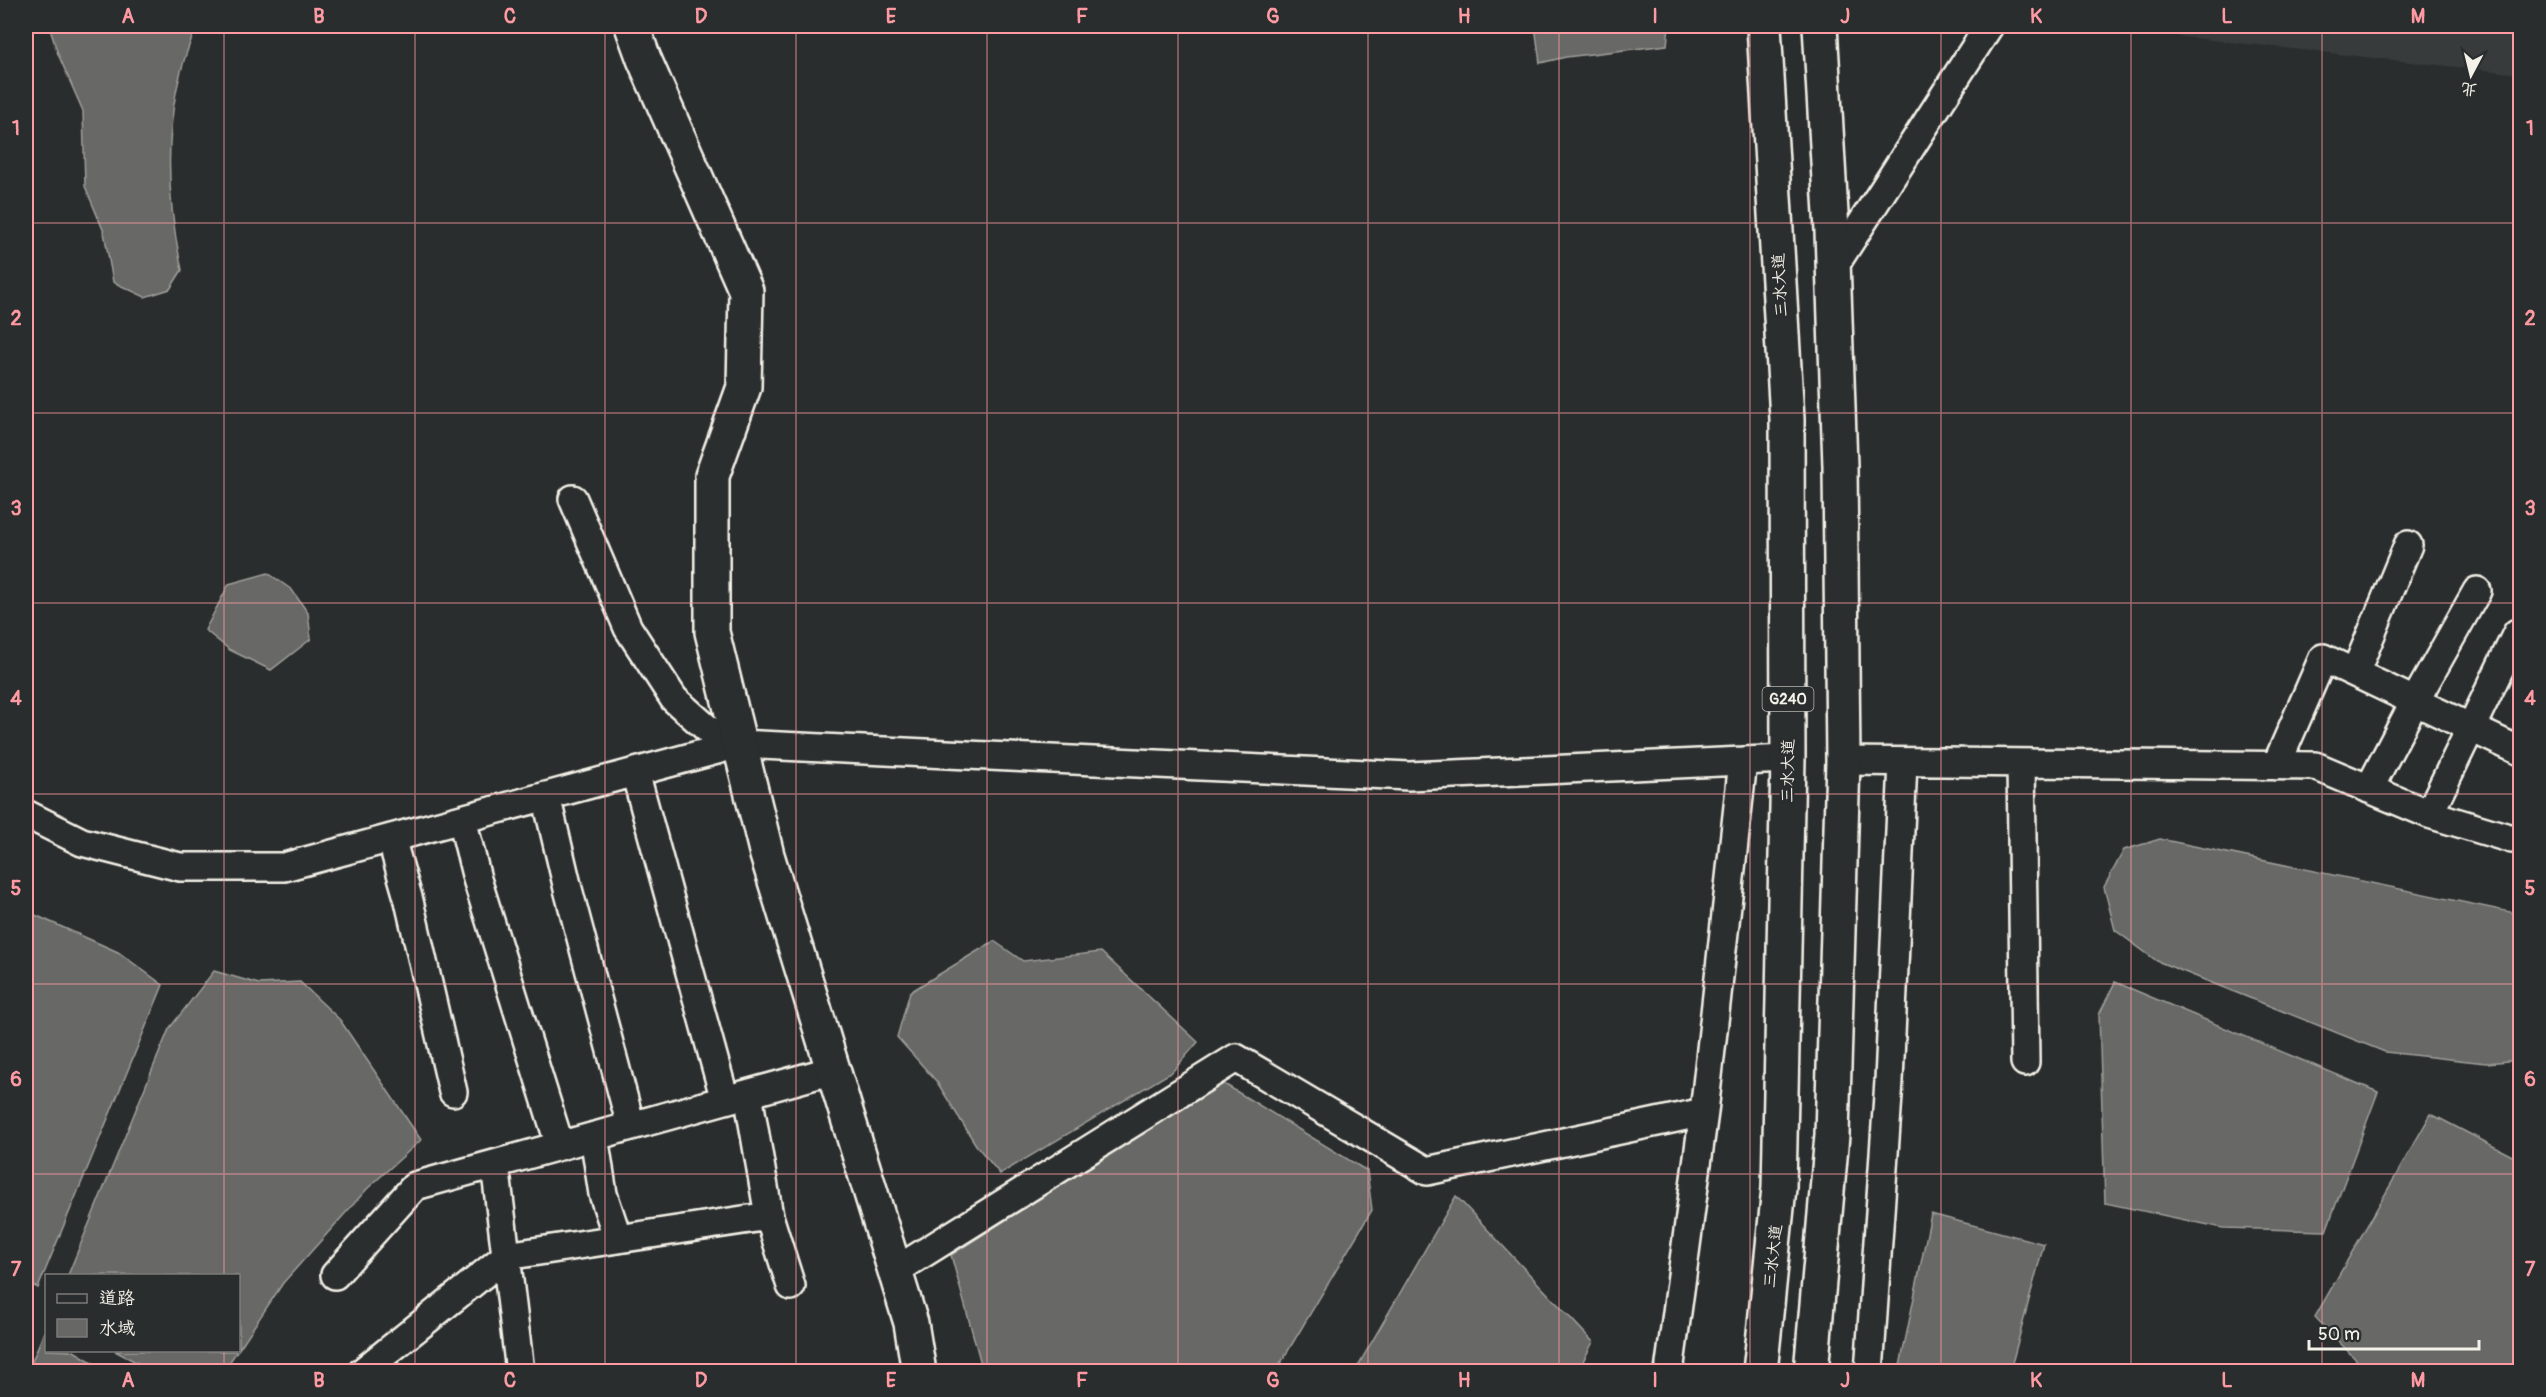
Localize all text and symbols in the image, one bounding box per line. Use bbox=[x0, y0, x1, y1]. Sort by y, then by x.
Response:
text: A bbox=[122, 4, 135, 29]
text: B bbox=[313, 4, 325, 29]
text: C bbox=[504, 4, 516, 29]
text: D bbox=[695, 4, 708, 29]
text: E bbox=[886, 4, 897, 29]
text: F bbox=[1076, 4, 1088, 29]
text: G bbox=[1266, 4, 1280, 29]
text: H bbox=[1458, 4, 1471, 29]
text: I bbox=[1652, 4, 1658, 29]
text: J bbox=[1840, 4, 1850, 29]
text: K bbox=[2030, 4, 2042, 29]
text: L bbox=[2221, 4, 2233, 29]
text: M bbox=[2411, 4, 2425, 29]
north arrow bbox=[2441, 45, 2501, 105]
text: 北 bbox=[2460, 78, 2478, 100]
text: 1 bbox=[12, 116, 20, 141]
text: 1 bbox=[2526, 116, 2534, 141]
street label: 三水大道 bbox=[1768, 252, 1792, 317]
text: 2 bbox=[10, 306, 22, 331]
text: 2 bbox=[2524, 306, 2536, 331]
text: 3 bbox=[10, 496, 22, 521]
text: 3 bbox=[2524, 496, 2536, 521]
text: 4 bbox=[10, 686, 22, 711]
text: 4 bbox=[2524, 686, 2536, 711]
road number: G240 bbox=[1762, 687, 1814, 711]
street label: 三水大道 bbox=[1777, 739, 1799, 803]
text: 5 bbox=[11, 876, 22, 901]
text: 5 bbox=[2525, 876, 2536, 901]
text: 6 bbox=[10, 1067, 22, 1092]
text: 6 bbox=[2524, 1067, 2536, 1092]
street label: 三水大道 bbox=[1760, 1223, 1786, 1289]
text: 7 bbox=[11, 1257, 22, 1282]
text: 7 bbox=[2525, 1257, 2536, 1282]
legend bbox=[45, 1274, 240, 1352]
text: 道路 bbox=[99, 1287, 135, 1310]
scale bar bbox=[2309, 1313, 2478, 1351]
text: 水域 bbox=[99, 1317, 135, 1340]
text: 50 m bbox=[2318, 1323, 2360, 1346]
text: A bbox=[122, 1368, 135, 1393]
text: B bbox=[313, 1368, 325, 1393]
text: C bbox=[504, 1368, 516, 1393]
text: D bbox=[695, 1368, 708, 1393]
text: E bbox=[886, 1368, 897, 1393]
text: F bbox=[1076, 1368, 1088, 1393]
text: G bbox=[1266, 1368, 1280, 1393]
text: H bbox=[1458, 1368, 1471, 1393]
text: I bbox=[1652, 1368, 1658, 1393]
text: J bbox=[1840, 1368, 1850, 1393]
text: K bbox=[2030, 1368, 2042, 1393]
text: L bbox=[2221, 1368, 2233, 1393]
text: M bbox=[2411, 1368, 2425, 1393]

